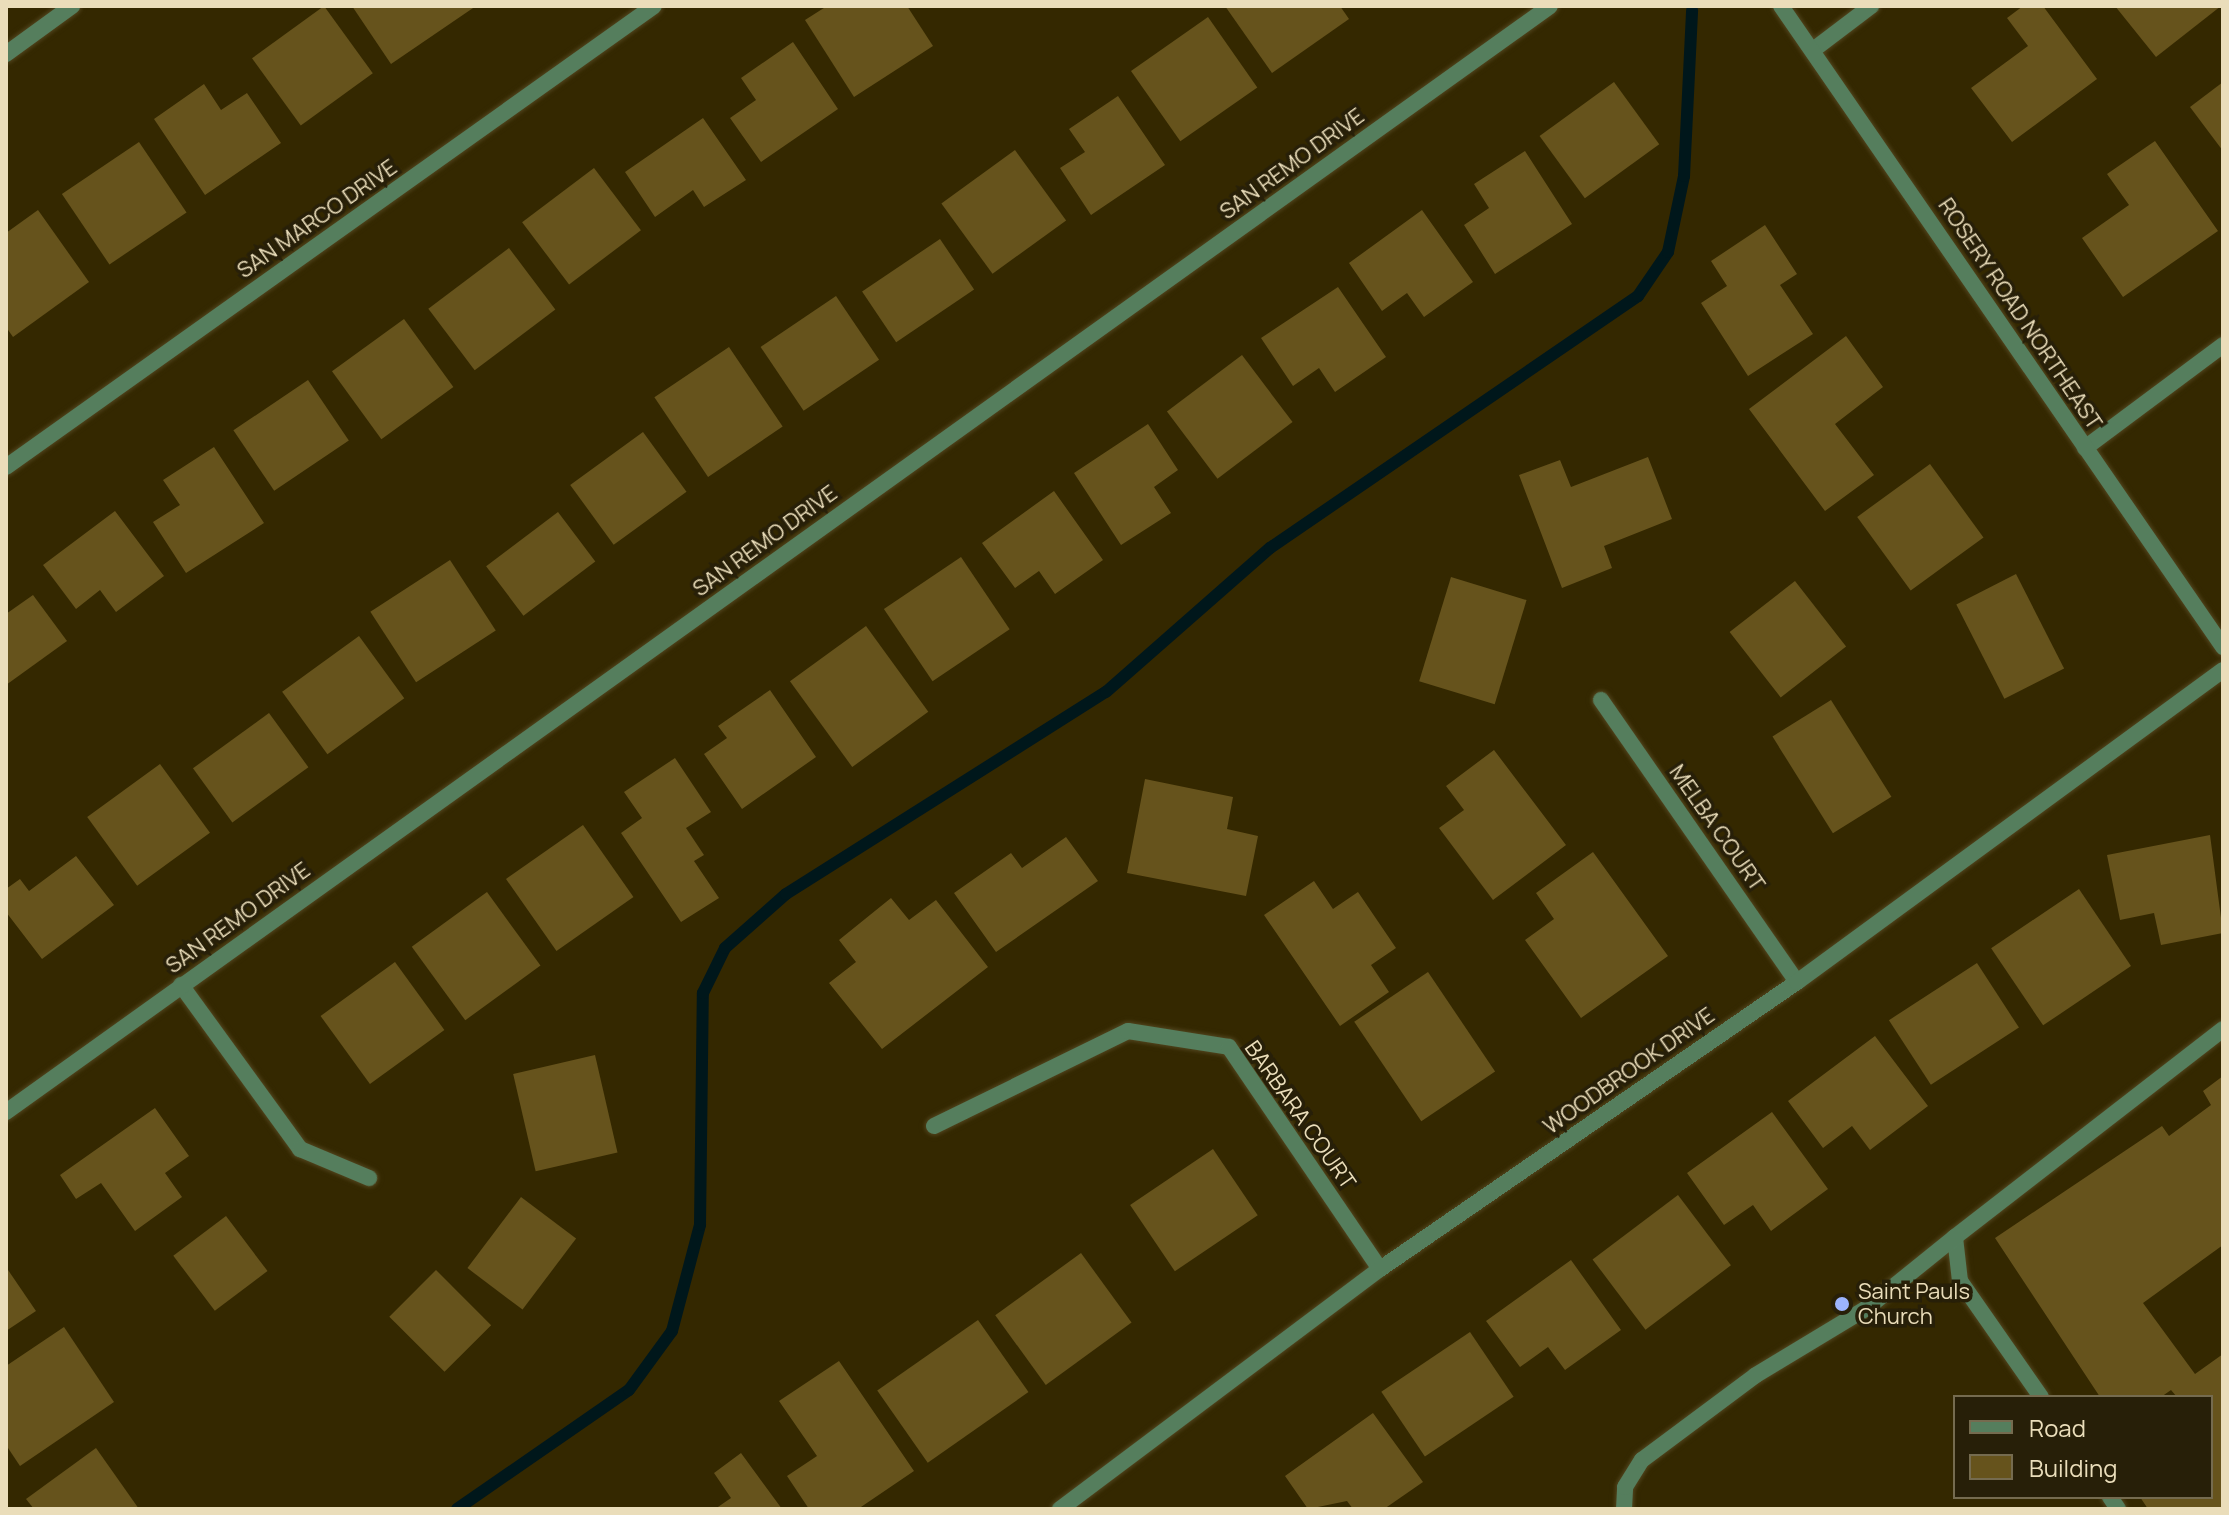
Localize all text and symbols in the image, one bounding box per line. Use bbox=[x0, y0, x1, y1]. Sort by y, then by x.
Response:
street label: SAN REMO DRIVE bbox=[1215, 103, 1369, 225]
street label: SAN MARCO DRIVE bbox=[232, 154, 402, 284]
street label: ROSERY ROAD NORTHEAST bbox=[1932, 193, 2108, 435]
street label: SAN REMO DRIVE bbox=[688, 480, 842, 602]
street label: MELBA COURT bbox=[1664, 760, 1770, 896]
street label: SAN REMO DRIVE bbox=[161, 857, 315, 979]
street label: WOODBROOK DRIVE bbox=[1538, 1002, 1720, 1140]
street label: BARBARA COURT bbox=[1239, 1036, 1361, 1194]
place label: Saint Pauls Church bbox=[1858, 1278, 1970, 1330]
marker: Saint Pauls Church bbox=[1833, 1295, 1851, 1313]
legend bbox=[1953, 1395, 2213, 1499]
text: Road bbox=[2029, 1411, 2086, 1444]
text: Building bbox=[2029, 1451, 2117, 1484]

